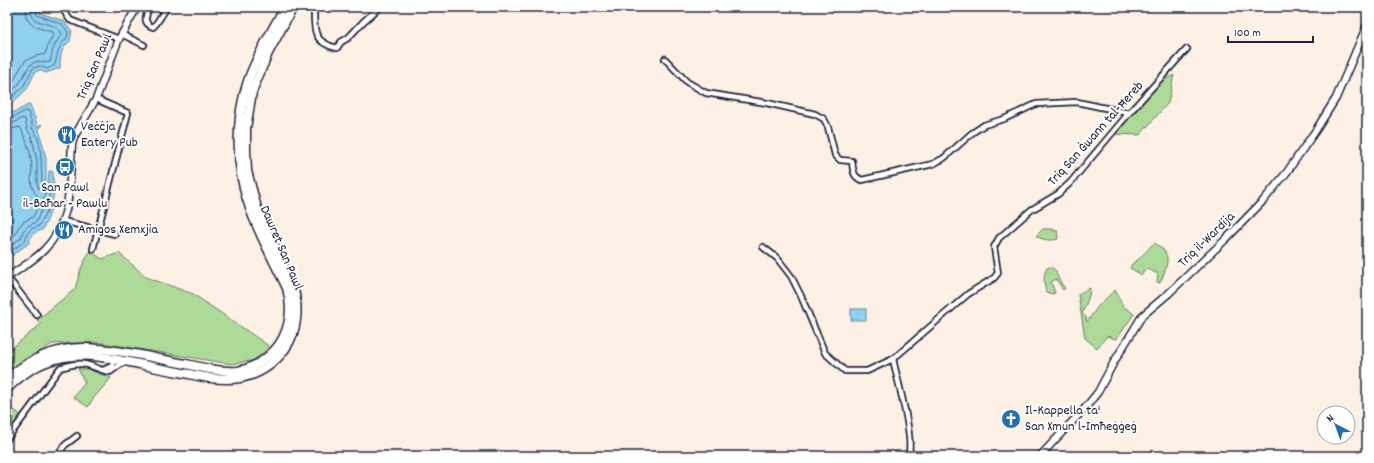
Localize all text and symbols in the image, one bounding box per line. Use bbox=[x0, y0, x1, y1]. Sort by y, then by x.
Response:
scale bar bbox=[1228, 18, 1313, 44]
text: 100 m bbox=[1234, 25, 1261, 42]
street label: Triq San Pawl bbox=[72, 30, 118, 103]
street label: Triq San Ġwann tal-Ħereb bbox=[1043, 77, 1149, 191]
place label: Veċċja Eatery Pub bbox=[81, 117, 138, 153]
restaurant icon: Veċċja Eatery Pub bbox=[56, 124, 78, 146]
bus stop icon: San Pawl il-Baħar - Pawlu bbox=[54, 156, 76, 178]
place label: San Pawl il-Baħar - Pawlu bbox=[23, 178, 107, 214]
street label: Dawret San Pawl bbox=[254, 203, 308, 294]
street label: Triq il-Wardija bbox=[1174, 207, 1240, 272]
restaurant icon: Amigos Xemxjia bbox=[53, 219, 75, 241]
place label: Amigos Xemxjia bbox=[78, 220, 158, 240]
place label: Il-Kappella ta' San Xmun l-Imħeġġeġ bbox=[1025, 401, 1137, 437]
north arrow bbox=[1316, 405, 1356, 445]
church icon: Il-Kappella ta' San Xmun l-Imħeġġeġ bbox=[1000, 408, 1022, 430]
text: N bbox=[1323, 411, 1338, 427]

